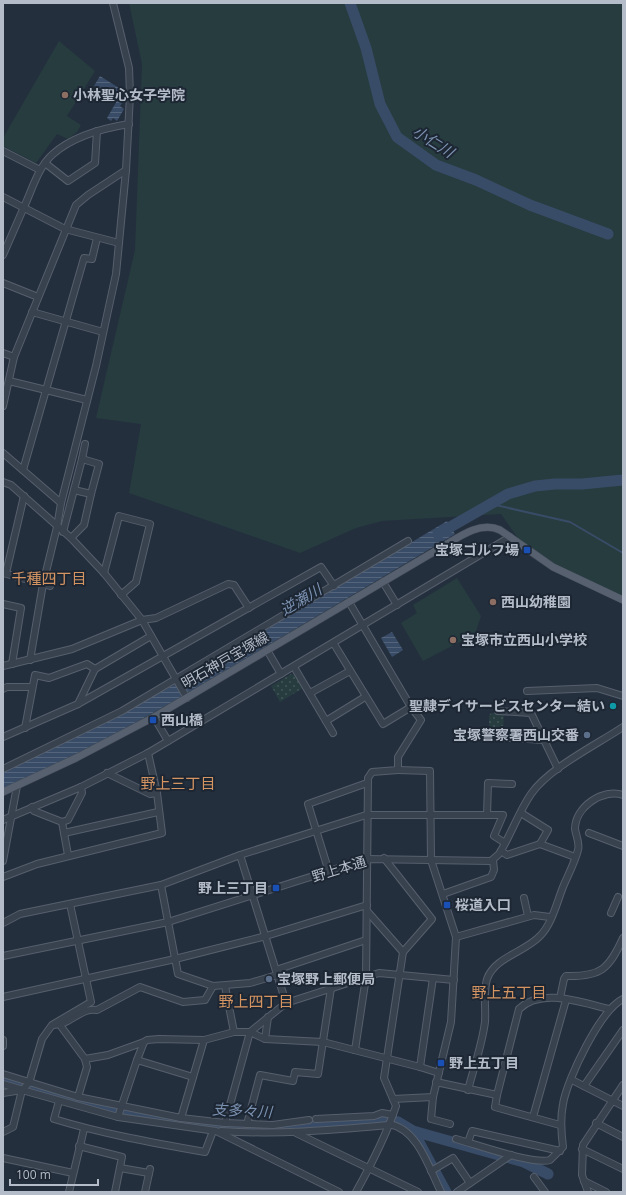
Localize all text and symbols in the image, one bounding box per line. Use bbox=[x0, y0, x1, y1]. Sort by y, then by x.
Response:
place label: 小林聖心女子学院 bbox=[73, 85, 185, 104]
marker: 小林聖心女子学院 bbox=[60, 90, 70, 100]
water label: 小仁川 bbox=[409, 121, 460, 163]
place label: 宝塚ゴルフ場 bbox=[435, 540, 519, 559]
marker: 宝塚ゴルフ場 bbox=[522, 545, 532, 555]
district label: 千種四丁目 bbox=[11, 568, 87, 588]
water label: 逆瀬川 bbox=[276, 578, 327, 619]
place label: 西山幼稚園 bbox=[501, 592, 571, 611]
marker: 西山幼稚園 bbox=[488, 597, 498, 607]
street label: 明石神戸宝塚線 bbox=[178, 627, 272, 692]
place label: 宝塚市立西山小学校 bbox=[461, 630, 587, 649]
marker: 宝塚市立西山小学校 bbox=[448, 635, 458, 645]
place label: 聖隷デイサービスセンター結い bbox=[409, 696, 605, 715]
marker: 聖隷デイサービスセンター結い bbox=[608, 701, 618, 711]
place label: 西山橋 bbox=[161, 710, 203, 729]
marker: 西山橋 bbox=[148, 715, 158, 725]
place label: 宝塚警察署西山交番 bbox=[453, 725, 579, 744]
marker: 宝塚警察署西山交番 bbox=[582, 730, 592, 740]
district label: 野上三丁目 bbox=[140, 773, 216, 793]
street label: 野上本通 bbox=[309, 851, 368, 886]
place label: 野上三丁目 bbox=[198, 878, 268, 897]
marker: 野上三丁目 bbox=[271, 883, 281, 893]
place label: 桜道入口 bbox=[455, 895, 511, 914]
marker: 桜道入口 bbox=[442, 900, 452, 910]
place label: 宝塚野上郵便局 bbox=[277, 969, 375, 988]
marker: 宝塚野上郵便局 bbox=[264, 974, 274, 984]
district label: 野上五丁目 bbox=[471, 982, 547, 1002]
district label: 野上四丁目 bbox=[218, 991, 294, 1011]
place label: 野上五丁目 bbox=[449, 1053, 519, 1072]
marker: 野上五丁目 bbox=[436, 1058, 446, 1068]
water label: 支多々川 bbox=[212, 1098, 275, 1122]
scale bar bbox=[10, 1161, 98, 1187]
text: 100 m bbox=[16, 1166, 51, 1183]

